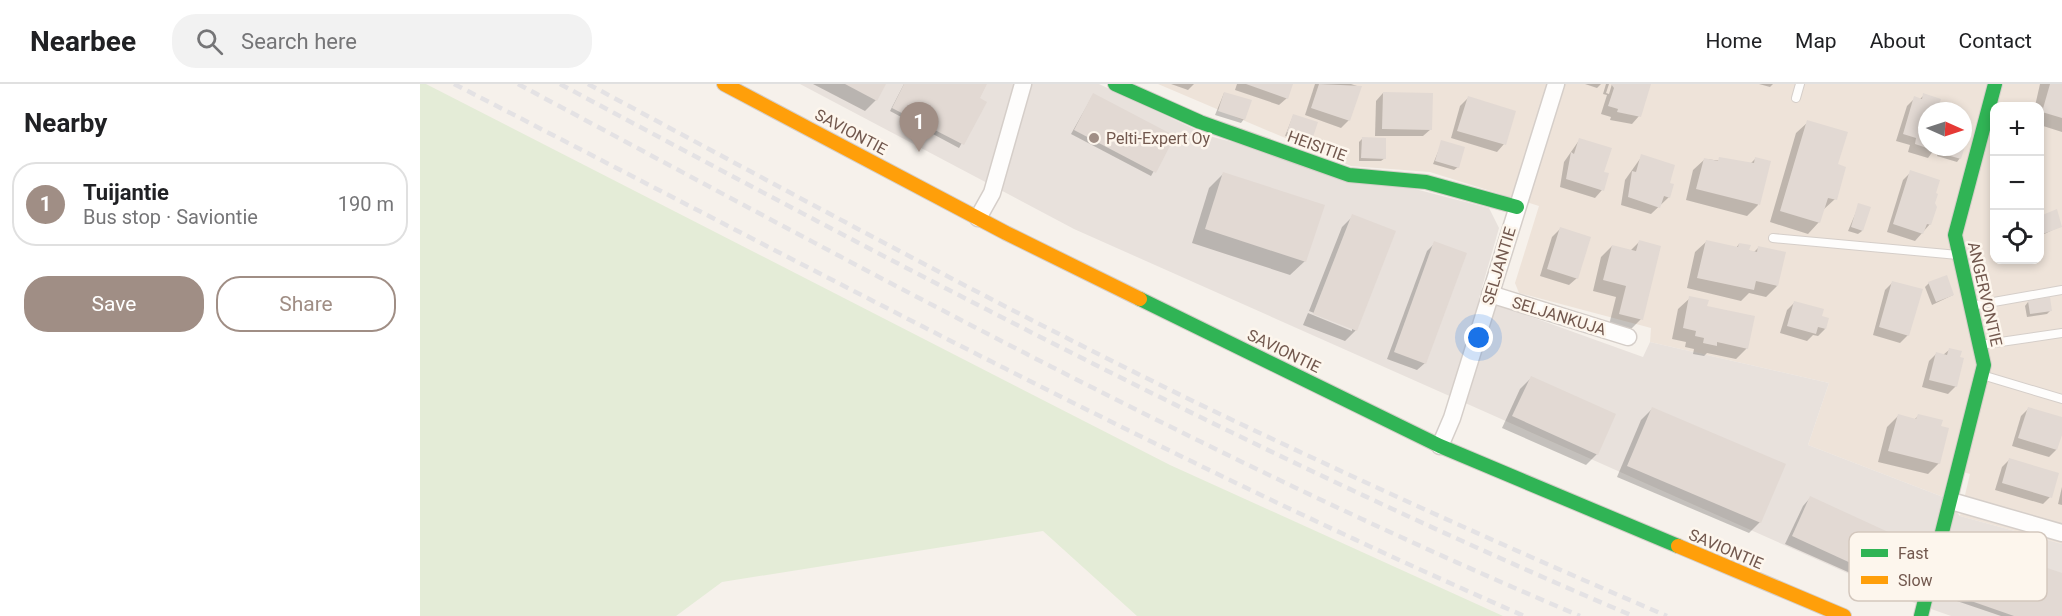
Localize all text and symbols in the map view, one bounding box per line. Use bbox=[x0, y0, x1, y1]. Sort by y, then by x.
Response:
search box bbox=[172, 14, 592, 68]
text: Nearbee bbox=[30, 25, 136, 58]
icon: search bbox=[193, 25, 226, 58]
text: Search here bbox=[241, 29, 357, 54]
text: Home bbox=[1706, 29, 1762, 53]
text: Map bbox=[1795, 29, 1837, 53]
text: About bbox=[1870, 29, 1926, 53]
text: Contact bbox=[1959, 29, 2032, 53]
north arrow bbox=[1918, 102, 1972, 156]
map controls bbox=[1990, 102, 2044, 264]
button: + bbox=[1990, 102, 2044, 156]
pin: 1 bbox=[900, 103, 938, 152]
street label: SAVIONTIE bbox=[812, 105, 890, 159]
text: Nearby bbox=[24, 108, 107, 138]
street label: HEISITIE bbox=[1285, 127, 1349, 165]
place label: Pelti-Expert Oy bbox=[1106, 129, 1210, 148]
marker: Pelti-Expert Oy bbox=[1087, 131, 1101, 145]
button: − bbox=[1990, 156, 2044, 210]
text: Tuijantie bbox=[83, 180, 169, 205]
text: 1 bbox=[40, 192, 51, 216]
text: 190 m bbox=[338, 192, 394, 216]
text: Bus stop · Saviontie bbox=[83, 205, 258, 229]
button: locate bbox=[1990, 210, 2044, 264]
street label: SELJANTIE bbox=[1478, 225, 1520, 307]
street label: ANGERVONTIE bbox=[1964, 240, 2006, 348]
button: Save bbox=[24, 276, 204, 332]
button: Share bbox=[216, 276, 396, 332]
street label: SELJANKUJA bbox=[1510, 293, 1609, 339]
your location bbox=[1464, 323, 1493, 352]
street label: SAVIONTIE bbox=[1244, 325, 1324, 377]
street label: SAVIONTIE bbox=[1686, 525, 1766, 573]
legend bbox=[1849, 532, 2047, 601]
text: Fast bbox=[1898, 544, 1929, 563]
text: Slow bbox=[1898, 571, 1933, 590]

